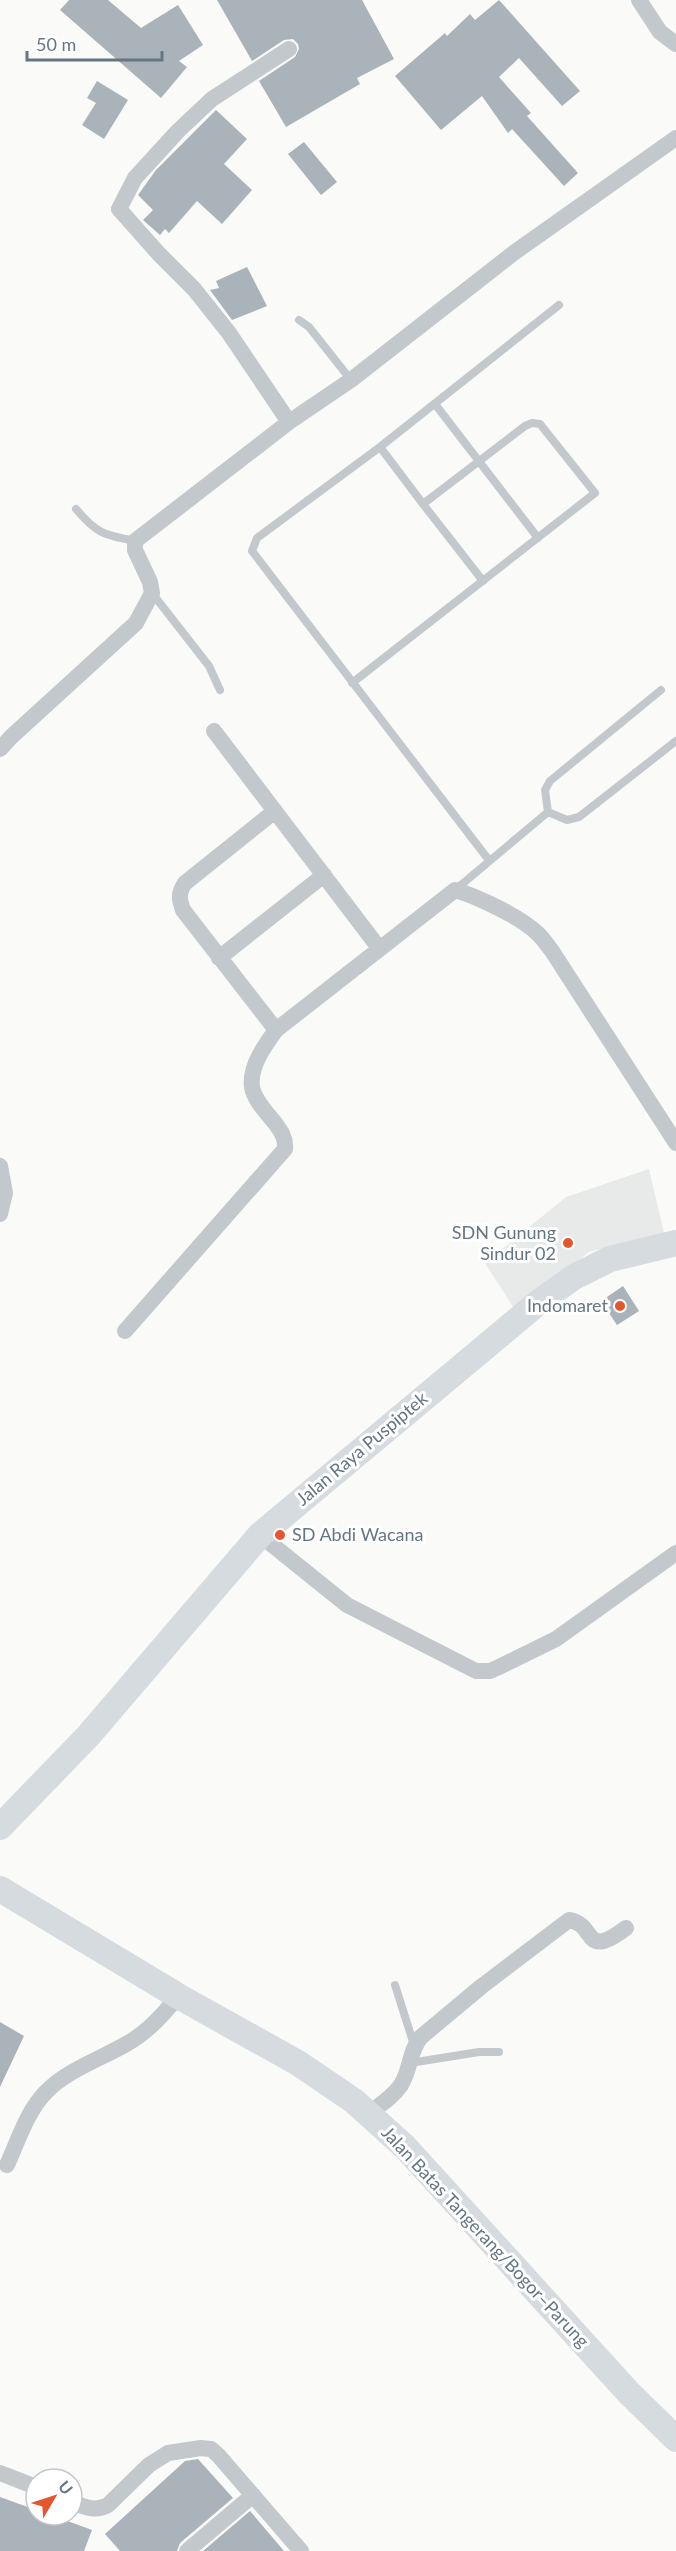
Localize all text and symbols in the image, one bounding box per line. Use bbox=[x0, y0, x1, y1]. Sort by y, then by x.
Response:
scale bar bbox=[27, 24, 162, 62]
text: 50 m bbox=[36, 33, 76, 55]
place label: SDN Gunung Sindur 02 bbox=[452, 1221, 556, 1264]
marker: SDN Gunung Sindur 02 bbox=[561, 1236, 575, 1250]
place label: Indomaret bbox=[527, 1294, 609, 1316]
marker: Indomaret bbox=[613, 1299, 627, 1313]
street label: Jalan Raya Puspiptek bbox=[291, 1386, 432, 1510]
place label: SD Abdi Wacana bbox=[292, 1523, 424, 1545]
marker: SD Abdi Wacana bbox=[273, 1528, 287, 1542]
street label: Jalan Batas Tangerang/Bogor–Parung bbox=[377, 2121, 594, 2351]
north arrow bbox=[24, 2467, 84, 2527]
text: U bbox=[55, 2477, 77, 2498]

